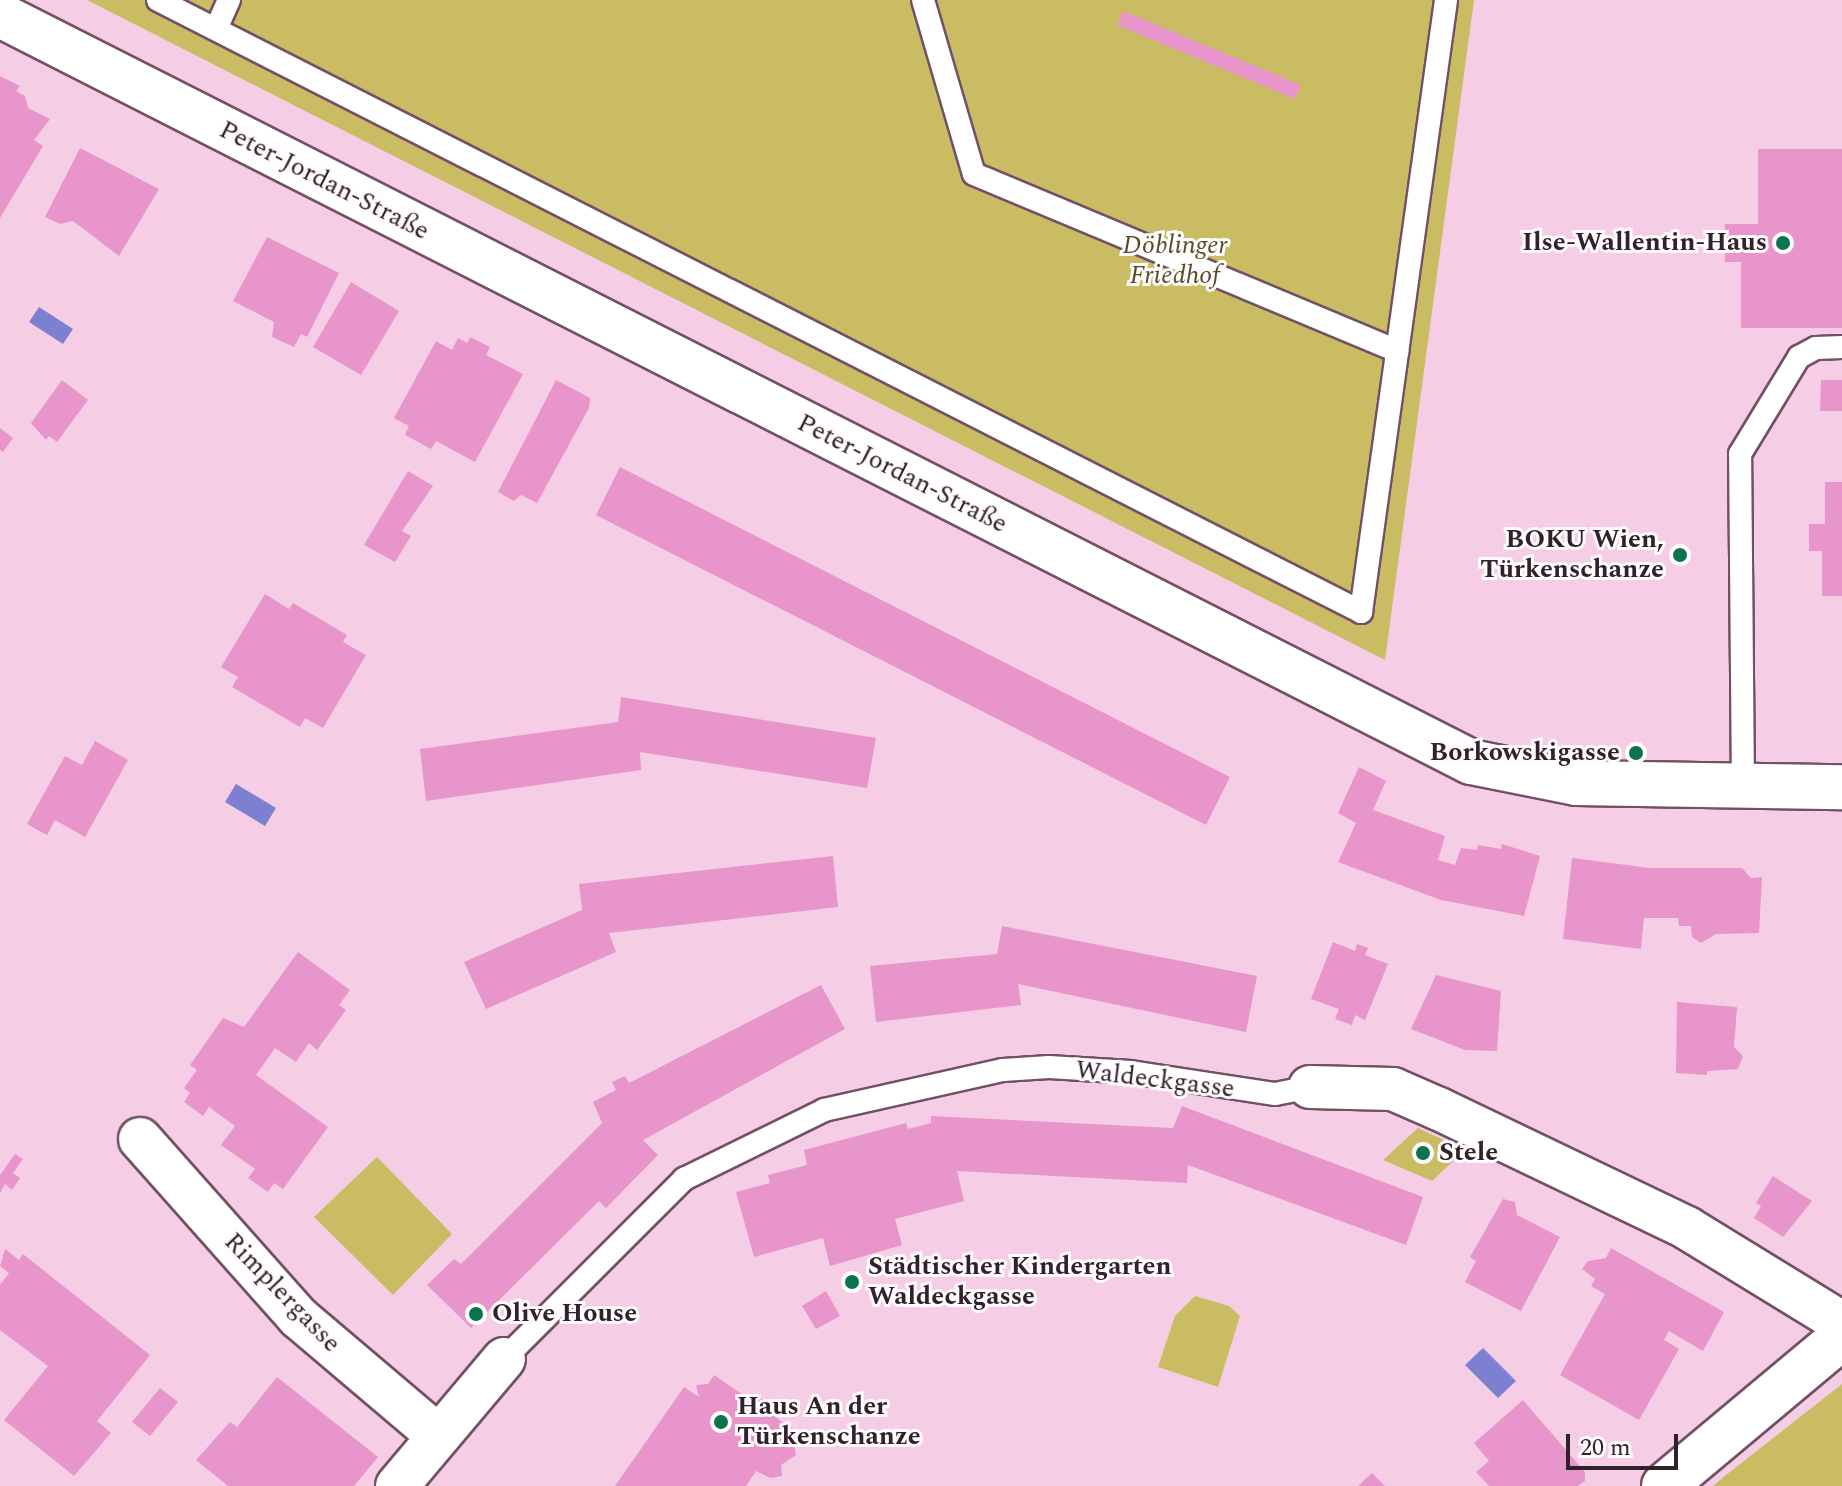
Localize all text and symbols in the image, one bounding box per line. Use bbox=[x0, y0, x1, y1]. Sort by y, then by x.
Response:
street label: Peter-Jordan-Straße bbox=[214, 115, 434, 247]
place label: Ilse-Wallentin-Haus bbox=[1522, 227, 1767, 259]
park label: Döblinger Friedhof bbox=[1123, 230, 1227, 292]
marker: Ilse-Wallentin-Haus bbox=[1774, 234, 1792, 252]
street label: Peter-Jordan-Straße bbox=[792, 408, 1012, 540]
place label: BOKU Wien, Türkenschanze bbox=[1480, 524, 1664, 586]
marker: BOKU Wien, Türkenschanze bbox=[1671, 546, 1689, 564]
place label: Borkowskigasse bbox=[1429, 737, 1620, 769]
marker: Borkowskigasse bbox=[1627, 744, 1645, 762]
street label: Waldeckgasse bbox=[1074, 1055, 1236, 1105]
place label: Stele bbox=[1439, 1137, 1498, 1169]
marker: Stele bbox=[1414, 1144, 1432, 1162]
street label: Rimplergasse bbox=[217, 1227, 347, 1359]
place label: Städtischer Kindergarten Waldeckgasse bbox=[868, 1251, 1171, 1312]
marker: Städtischer Kindergarten Waldeckgasse bbox=[843, 1273, 861, 1291]
place label: Olive House bbox=[492, 1298, 637, 1330]
marker: Olive House bbox=[467, 1305, 485, 1323]
place label: Haus An der Türkenschanze bbox=[737, 1391, 921, 1452]
marker: Haus An der Türkenschanze bbox=[712, 1413, 730, 1431]
scale bar bbox=[1570, 1418, 1682, 1468]
text: 20 m bbox=[1580, 1430, 1631, 1466]

